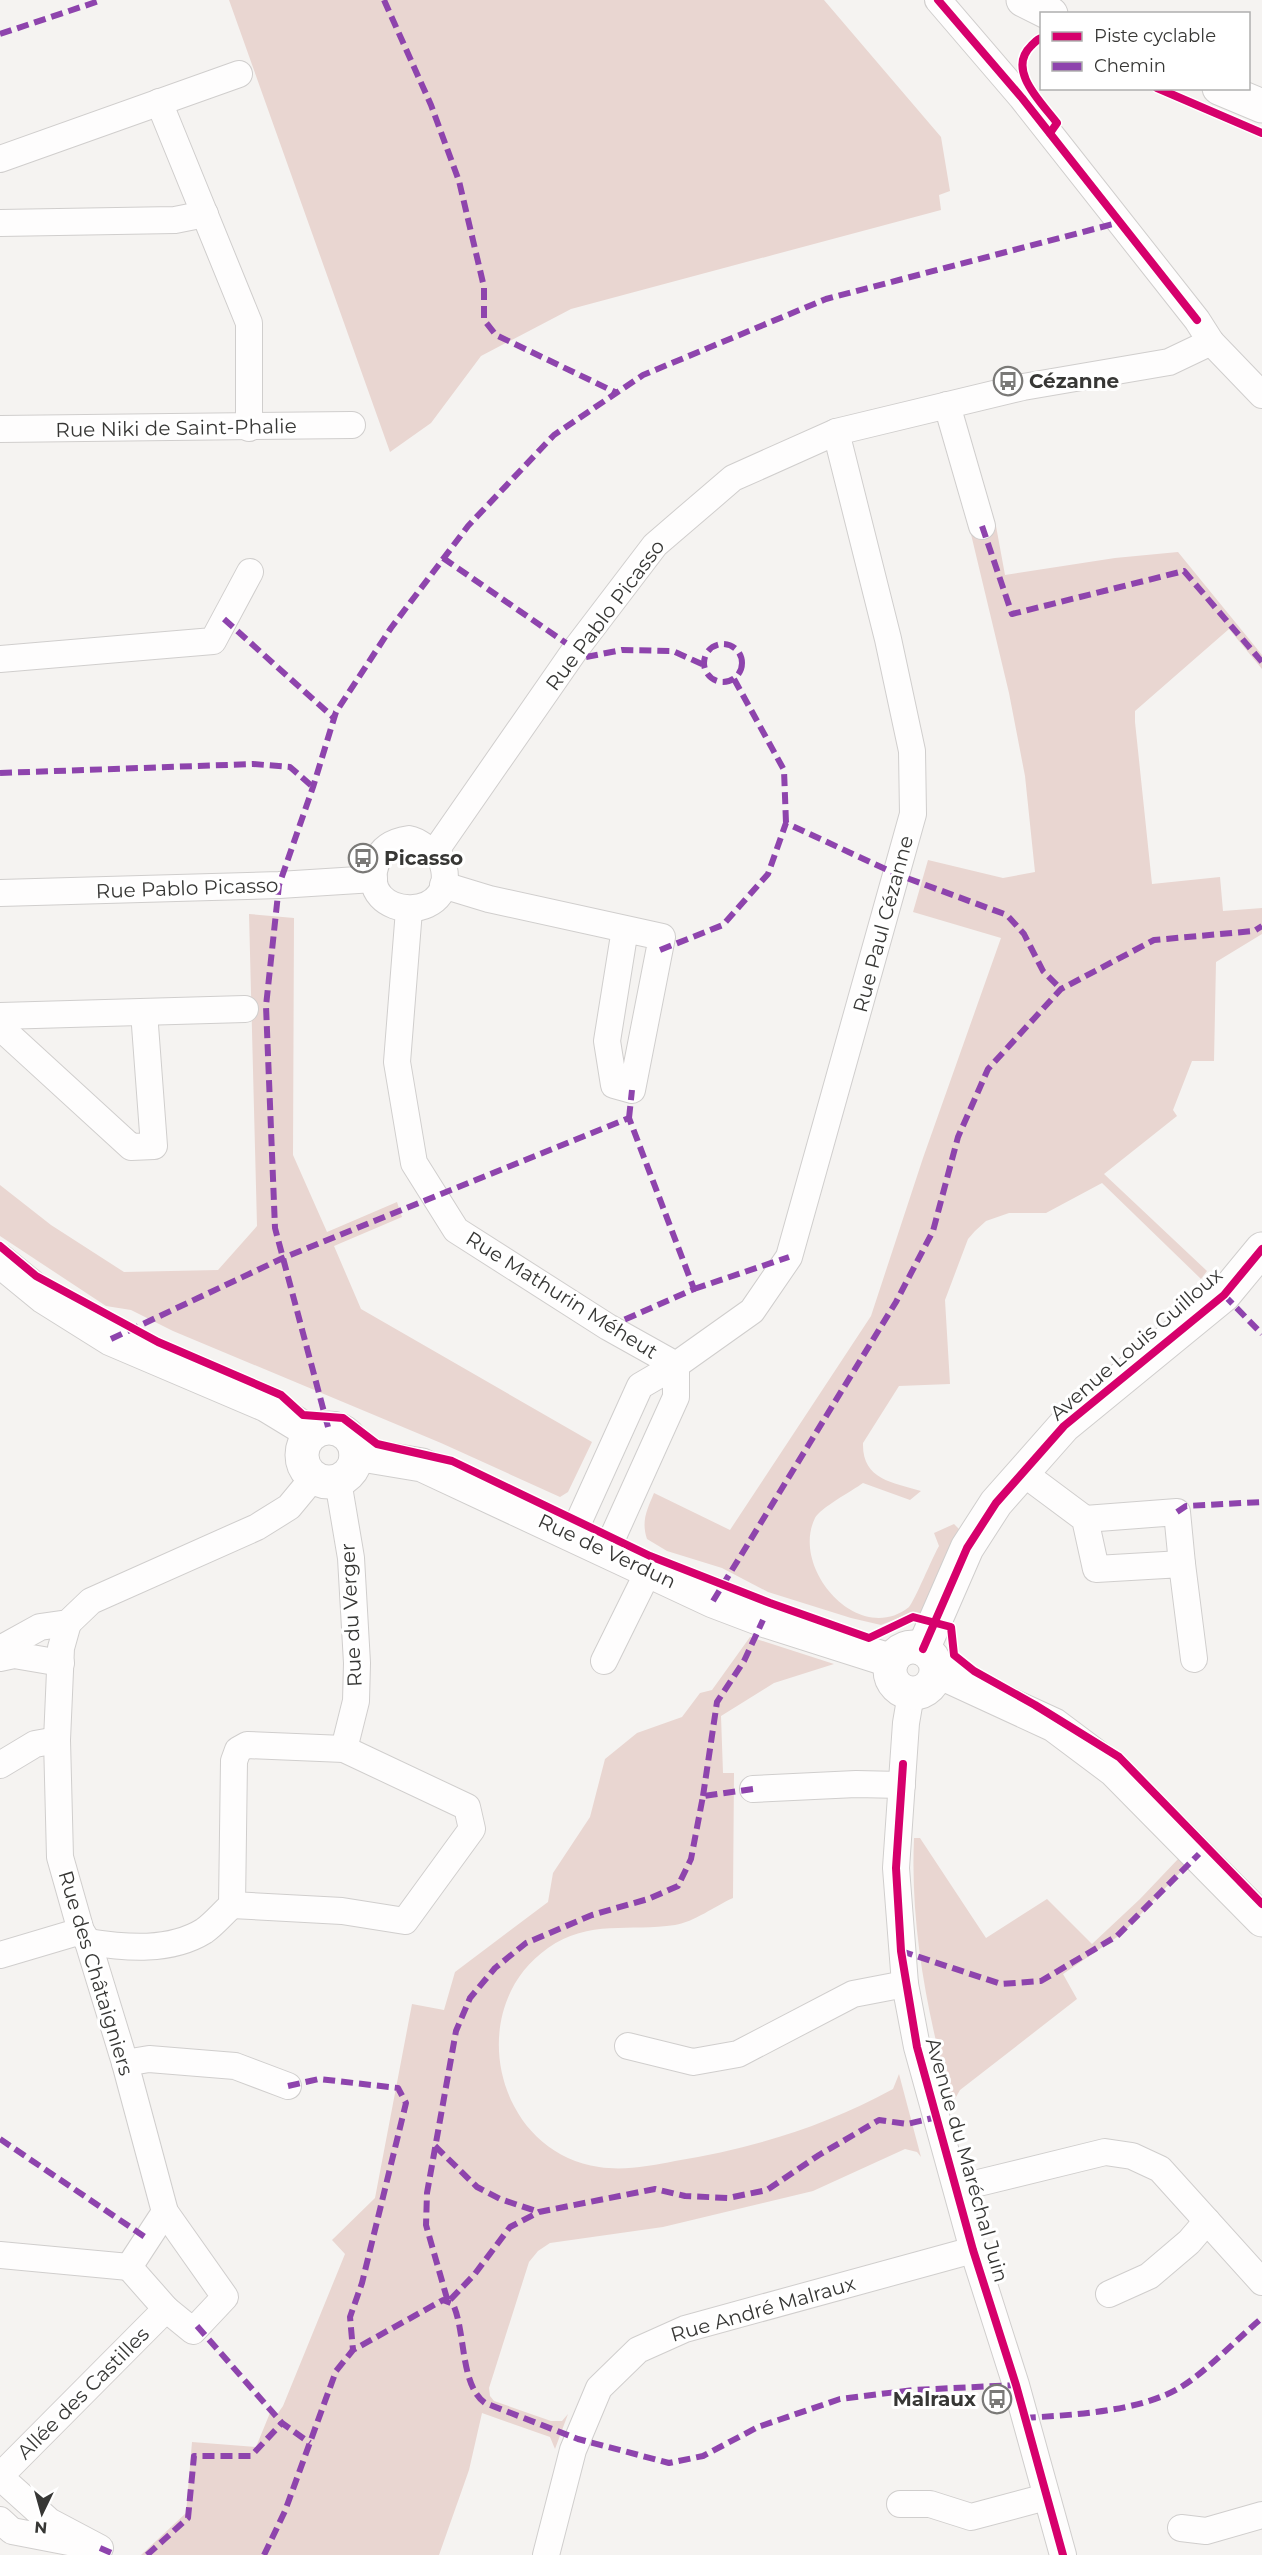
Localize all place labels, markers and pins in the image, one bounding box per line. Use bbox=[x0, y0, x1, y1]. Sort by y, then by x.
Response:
bus stop icon: Cézanne bbox=[992, 365, 1024, 397]
place label: Cézanne bbox=[1029, 369, 1119, 393]
bus stop icon: Picasso bbox=[347, 842, 379, 874]
place label: Picasso bbox=[384, 846, 463, 870]
bus stop icon: Malraux bbox=[981, 2383, 1013, 2415]
place label: Malraux bbox=[893, 2387, 976, 2411]

